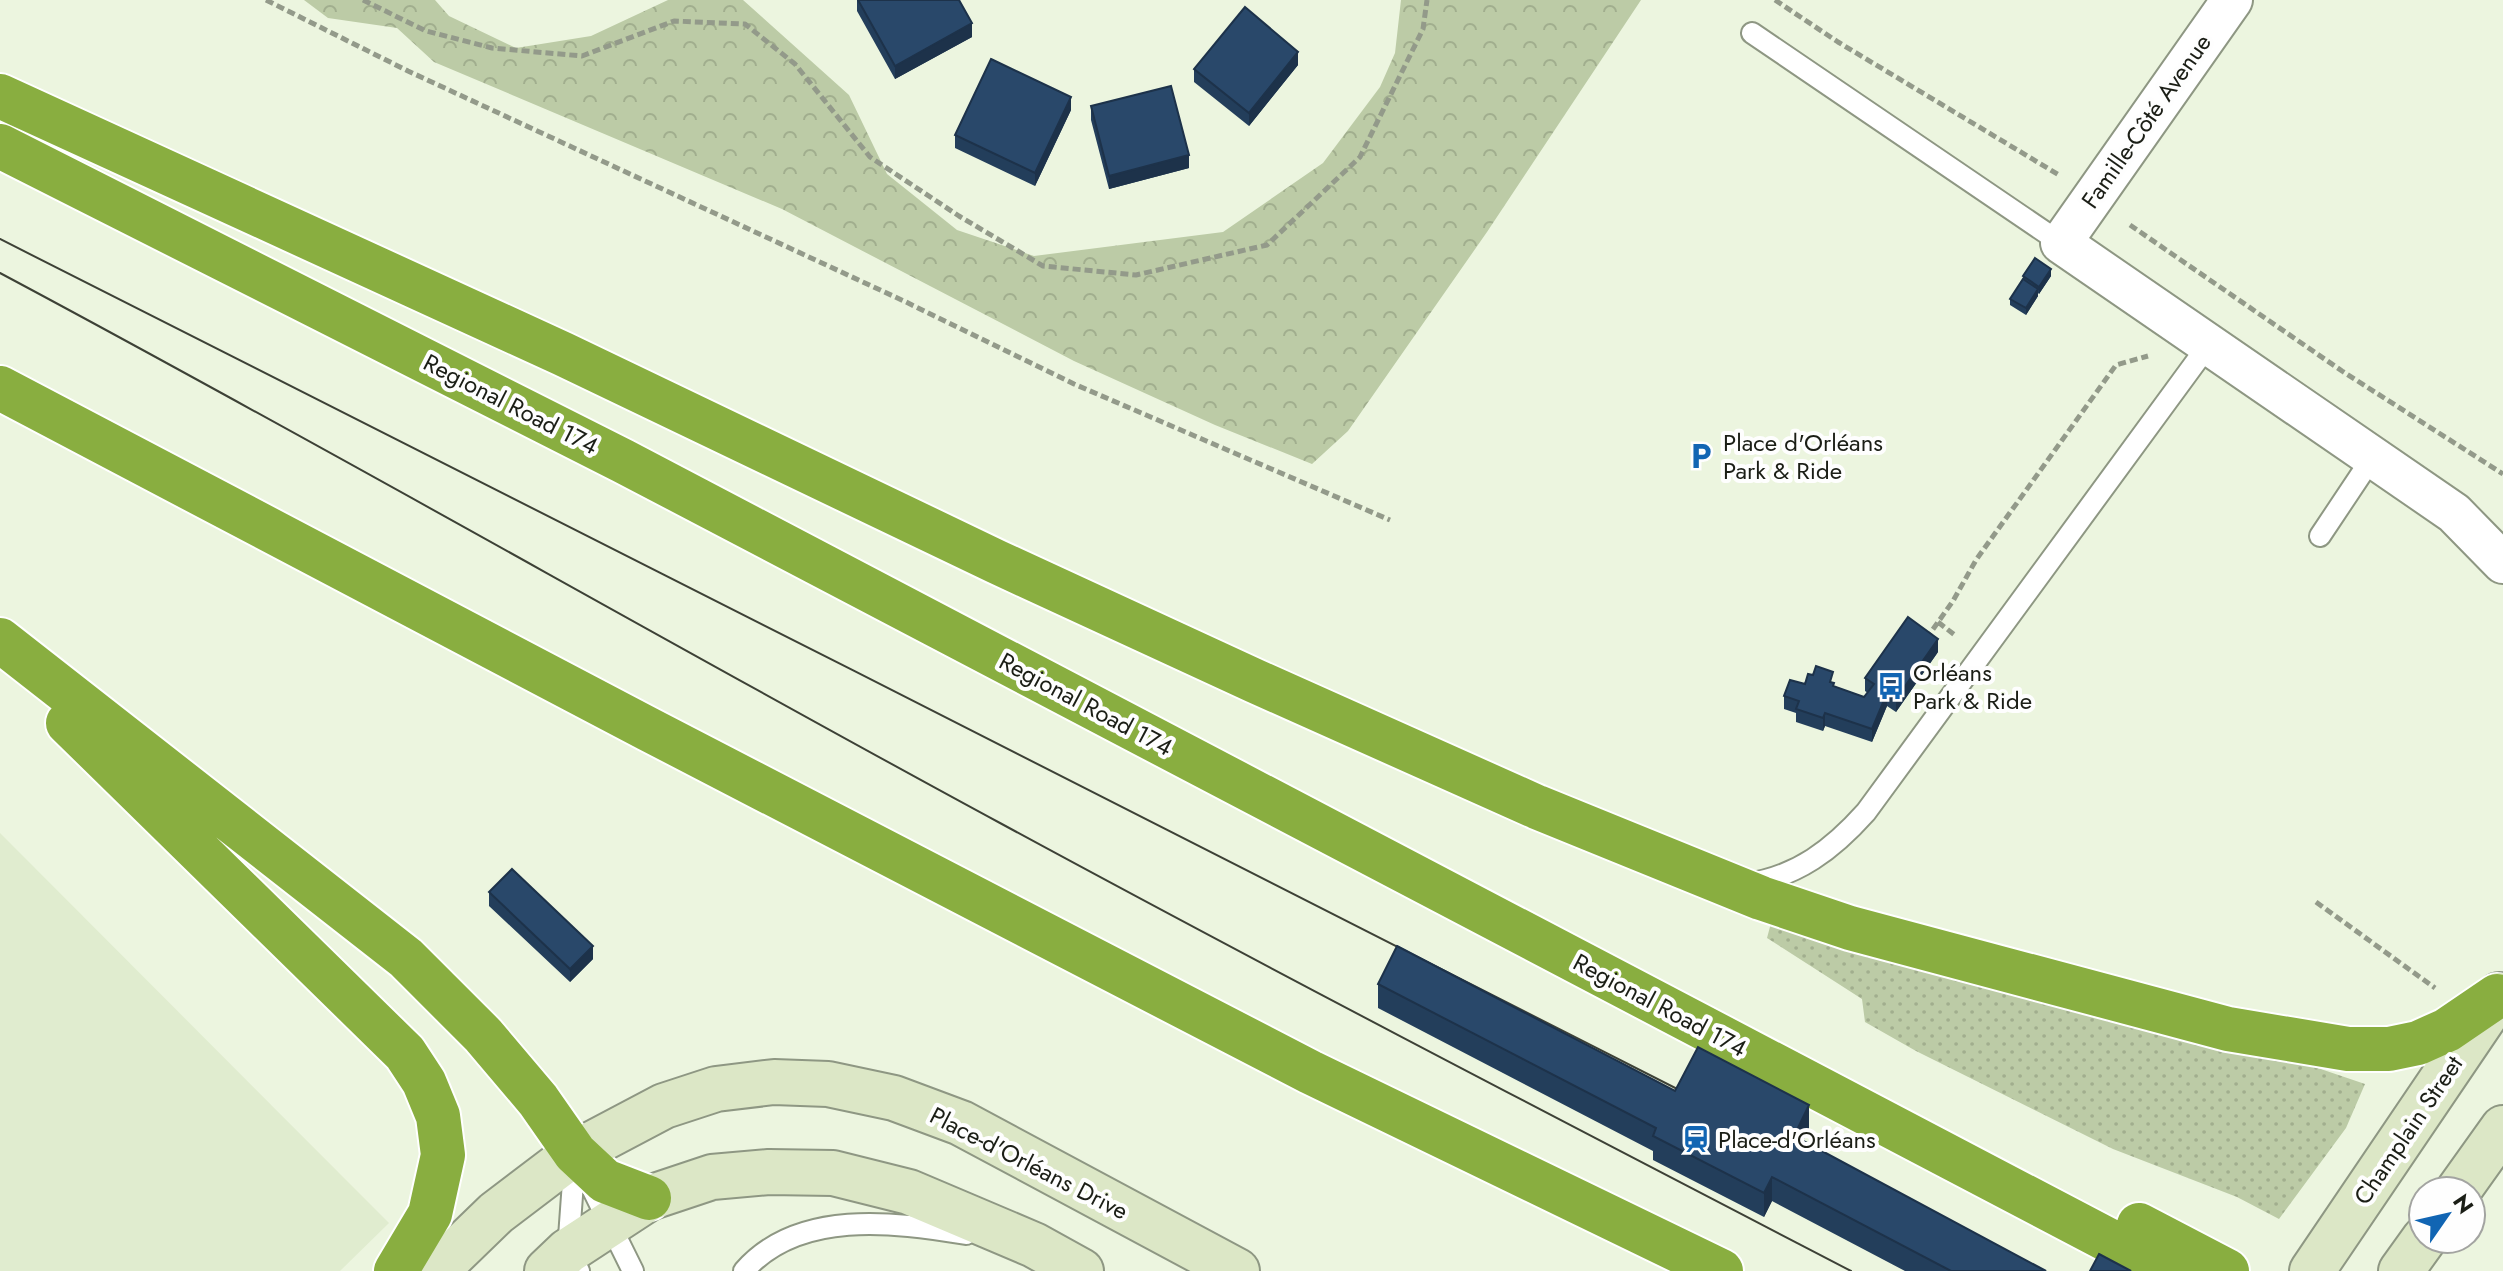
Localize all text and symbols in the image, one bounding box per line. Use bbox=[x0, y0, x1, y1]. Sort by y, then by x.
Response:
street label: Famille-Côté Avenue bbox=[2073, 27, 2219, 215]
street label: Regional Road 174 bbox=[417, 345, 605, 463]
place label: Place d'Orléans Park & Ride bbox=[1723, 425, 1883, 488]
parking icon: Place d'Orléans Park & Ride bbox=[1686, 441, 1716, 471]
street label: Regional Road 174 bbox=[993, 643, 1179, 765]
place label: Orléans Park & Ride bbox=[1913, 655, 2032, 718]
bus stop icon: Orléans Park & Ride bbox=[1876, 671, 1906, 701]
street label: Regional Road 174 bbox=[1567, 944, 1753, 1066]
street label: Champlain Street bbox=[2345, 1048, 2471, 1212]
street label: Place-d'Orléans Drive bbox=[924, 1098, 1134, 1228]
place label: Place-d'Orléans bbox=[1718, 1122, 1876, 1157]
station icon: Place-d'Orléans bbox=[1681, 1124, 1711, 1154]
north arrow bbox=[2407, 1175, 2487, 1255]
text: N bbox=[2445, 1188, 2482, 1220]

